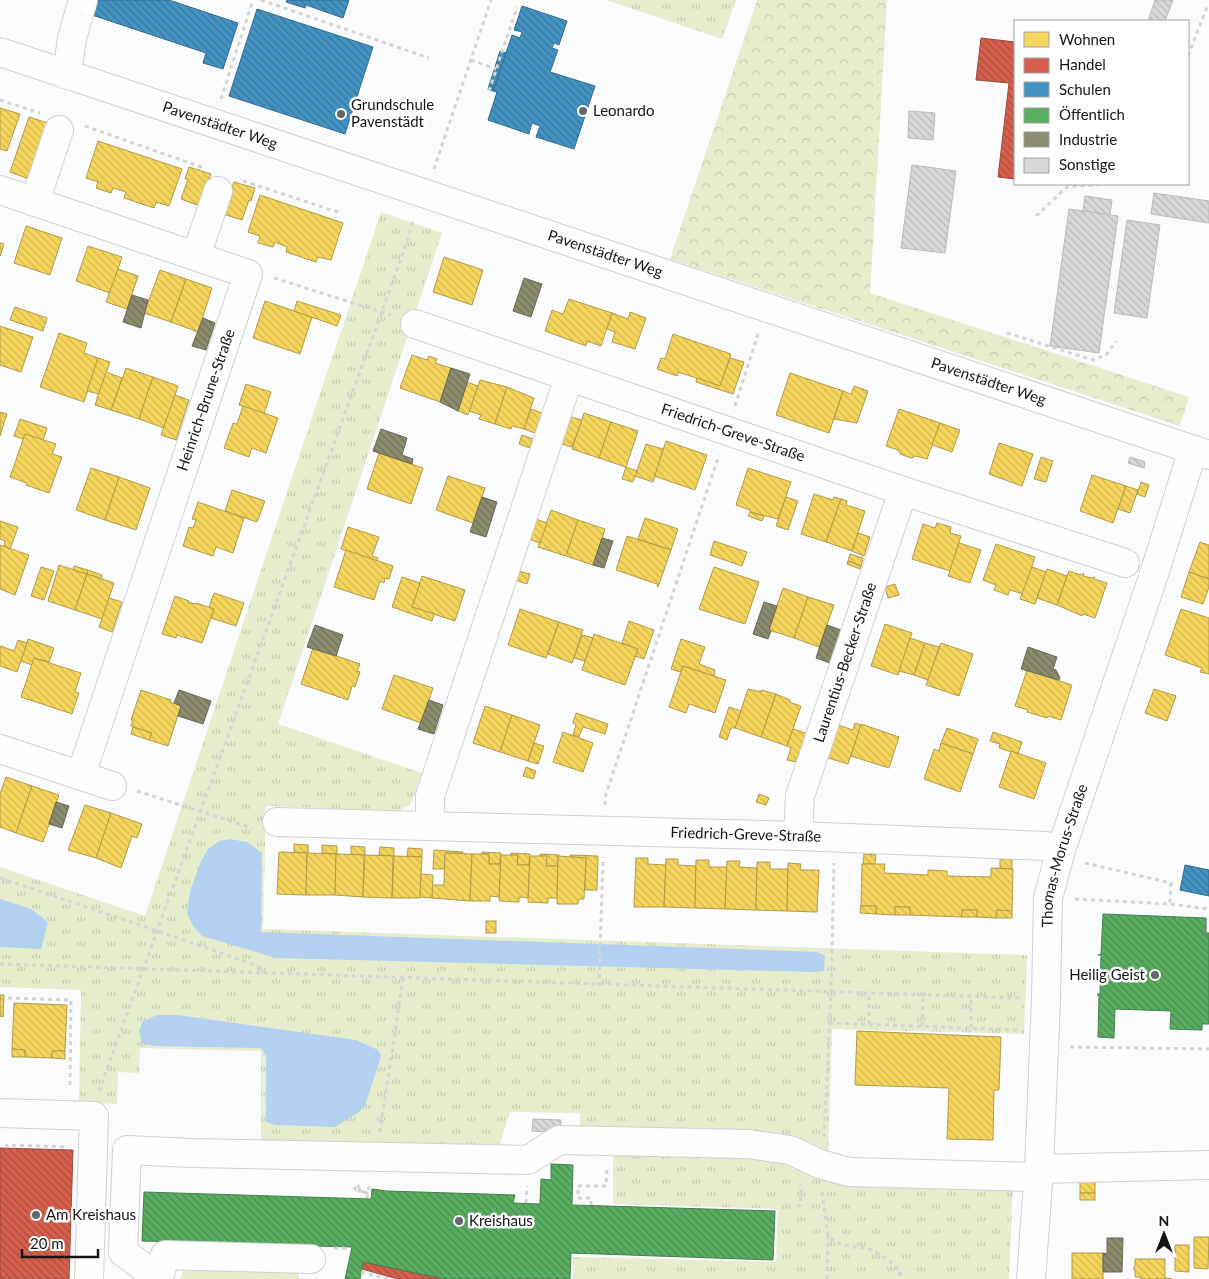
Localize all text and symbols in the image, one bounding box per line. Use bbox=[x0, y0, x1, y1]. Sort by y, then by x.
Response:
legend bbox=[1014, 20, 1189, 185]
text: Wohnen bbox=[1059, 30, 1115, 48]
text: Handel bbox=[1059, 55, 1106, 73]
text: Schulen bbox=[1059, 80, 1111, 98]
place label: Grundschule Pavenstädt bbox=[351, 95, 434, 130]
street label: Pavenstädter Weg bbox=[161, 97, 280, 152]
place label: Leonardo bbox=[593, 101, 654, 119]
marker: Leonardo bbox=[577, 105, 589, 117]
text: Öffentlich bbox=[1059, 105, 1125, 123]
marker: Grundschule Pavenstädt bbox=[335, 108, 347, 120]
text: Industrie bbox=[1059, 130, 1117, 148]
text: Sonstige bbox=[1059, 155, 1115, 173]
street label: Pavenstädter Weg bbox=[546, 225, 666, 280]
street label: Heinrich-Brune-Straße bbox=[172, 326, 238, 473]
street label: Pavenstädter Weg bbox=[929, 353, 1049, 408]
street label: Friedrich-Greve-Straße bbox=[659, 399, 808, 465]
street label: Laurentius-Becker-Straße bbox=[809, 580, 880, 744]
street label: Thomas-Morus-Straße bbox=[1037, 781, 1091, 928]
street label: Friedrich-Greve-Straße bbox=[670, 823, 822, 845]
place label: Heilig Geist bbox=[1069, 965, 1146, 983]
marker: Heilig Geist bbox=[1149, 969, 1161, 981]
place label: Am Kreishaus bbox=[46, 1205, 136, 1223]
marker: Am Kreishaus bbox=[30, 1209, 42, 1221]
north arrow bbox=[1139, 1209, 1189, 1259]
place label: Kreishaus bbox=[469, 1211, 533, 1229]
text: N bbox=[1159, 1212, 1169, 1229]
marker: Kreishaus bbox=[453, 1215, 465, 1227]
scale bar bbox=[22, 1226, 99, 1258]
text: 20 m bbox=[30, 1234, 64, 1252]

